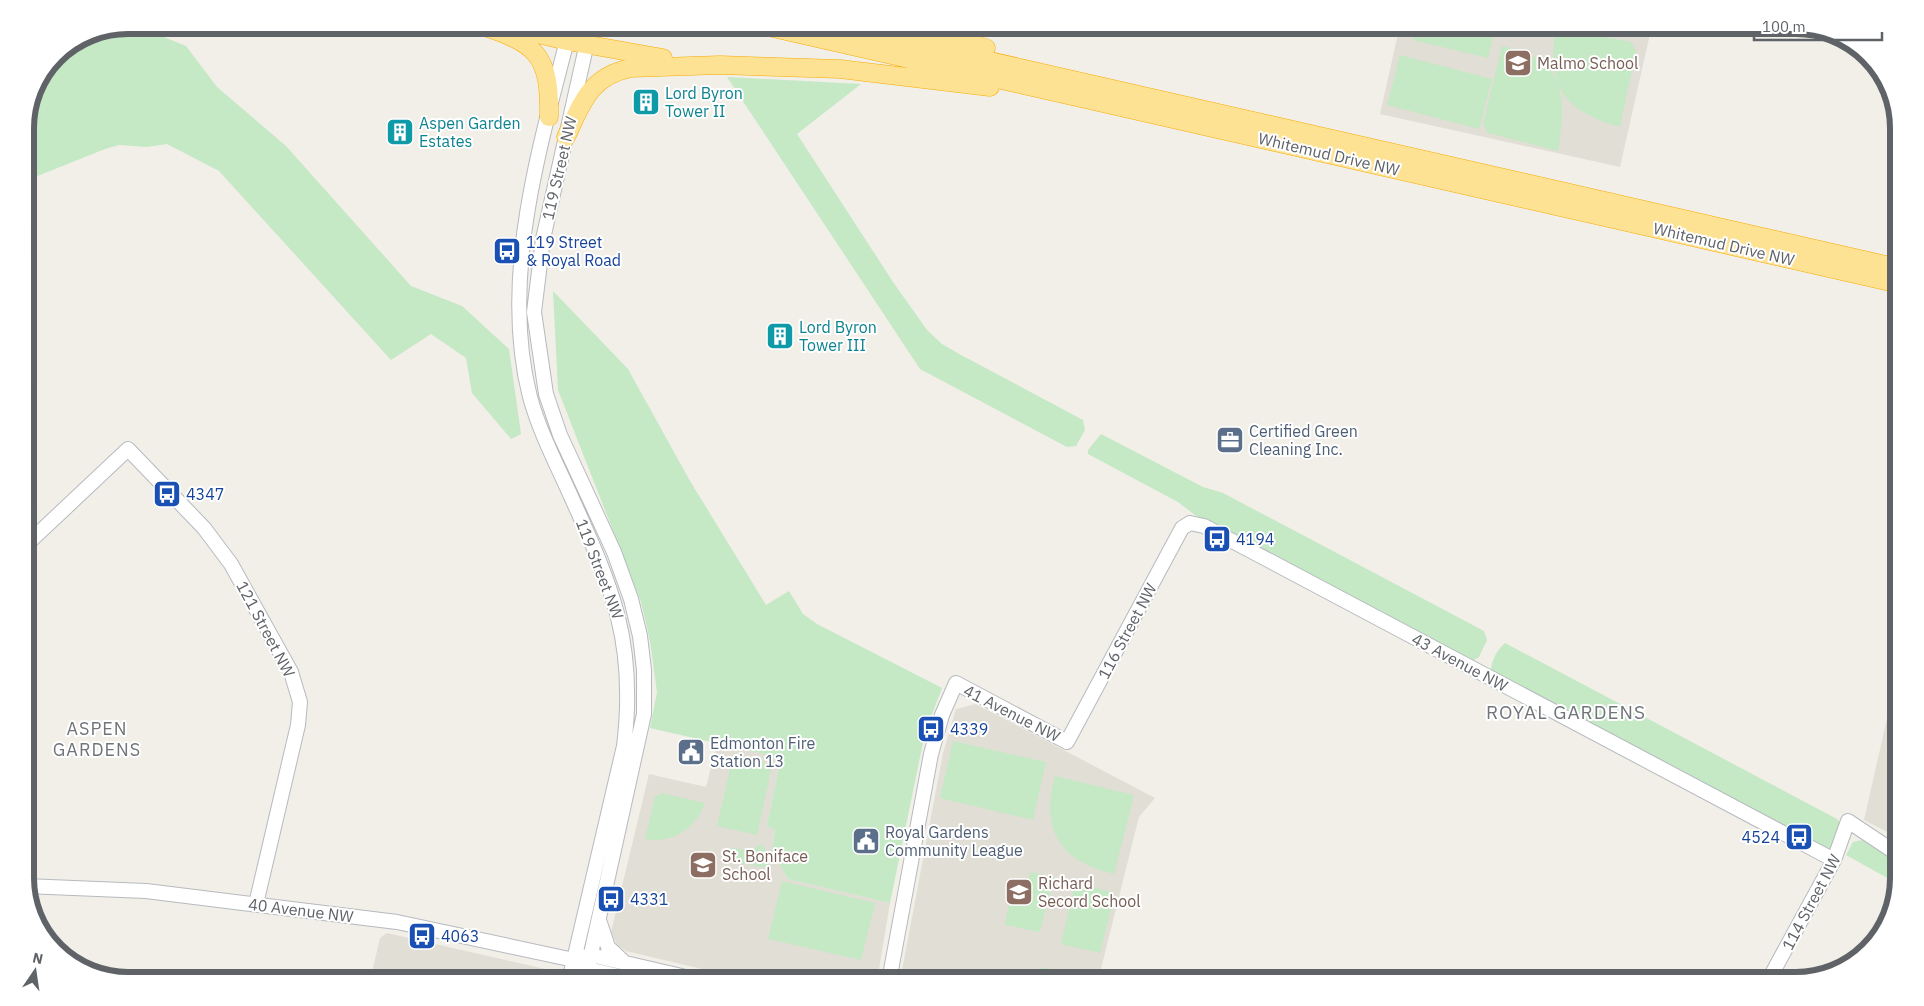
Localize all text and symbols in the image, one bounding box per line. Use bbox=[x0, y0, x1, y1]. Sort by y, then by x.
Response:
scale bar bbox=[1754, 10, 1882, 42]
text: 100 m bbox=[1762, 17, 1806, 36]
school or university icon: Malmo School bbox=[1503, 48, 1533, 78]
place label: Malmo School bbox=[1537, 53, 1638, 73]
place label: Lord Byron Tower II bbox=[665, 83, 743, 121]
building icon: Lord Byron Tower II bbox=[631, 87, 661, 117]
place label: Aspen Garden Estates bbox=[419, 113, 521, 151]
street label: 119 Street NW bbox=[537, 114, 581, 222]
building icon: Aspen Garden Estates bbox=[385, 117, 415, 147]
street label: Whitemud Drive NW bbox=[1256, 128, 1402, 180]
street label: Whitemud Drive NW bbox=[1651, 218, 1797, 270]
place label: 119 Street & Royal Road bbox=[526, 232, 621, 270]
bus stop icon: 119 Street & Royal Road bbox=[492, 236, 522, 266]
place label: Lord Byron Tower III bbox=[799, 317, 877, 355]
building icon: Lord Byron Tower III bbox=[765, 321, 795, 351]
place label: Certified Green Cleaning Inc. bbox=[1249, 421, 1358, 459]
office icon: Certified Green Cleaning Inc. bbox=[1215, 425, 1245, 455]
bus stop icon: 4347 bbox=[152, 479, 182, 509]
place label: 4347 bbox=[186, 484, 224, 504]
street label: 119 Street NW bbox=[572, 516, 628, 622]
bus stop icon: 4194 bbox=[1202, 524, 1232, 554]
place label: 4194 bbox=[1236, 529, 1274, 549]
street label: 121 Street NW bbox=[232, 578, 300, 680]
street label: 116 Street NW bbox=[1093, 580, 1161, 682]
street label: 43 Avenue NW bbox=[1409, 628, 1511, 696]
street label: 41 Avenue NW bbox=[960, 680, 1064, 746]
district label: ROYAL GARDENS bbox=[1486, 700, 1646, 724]
bus stop icon: 4339 bbox=[916, 714, 946, 744]
district label: ASPEN GARDENS bbox=[53, 717, 141, 761]
place label: 4339 bbox=[950, 719, 988, 739]
place label: Edmonton Fire Station 13 bbox=[710, 733, 816, 771]
public building icon: Edmonton Fire Station 13 bbox=[676, 737, 706, 767]
place label: Royal Gardens Community League bbox=[885, 822, 1023, 860]
bus stop icon: 4524 bbox=[1784, 822, 1814, 852]
public building icon: Royal Gardens Community League bbox=[851, 826, 881, 856]
place label: 4524 bbox=[1742, 827, 1780, 847]
place label: St. Boniface School bbox=[722, 846, 808, 884]
school or university icon: St. Boniface School bbox=[688, 850, 718, 880]
street label: 114 Street NW bbox=[1777, 851, 1845, 953]
place label: Richard Secord School bbox=[1038, 873, 1141, 911]
school or university icon: Richard Secord School bbox=[1004, 877, 1034, 907]
bus stop icon: 4331 bbox=[596, 884, 626, 914]
place label: 4331 bbox=[630, 889, 668, 909]
street label: 40 Avenue NW bbox=[247, 894, 355, 926]
bus stop icon: 4063 bbox=[407, 921, 437, 951]
place label: 4063 bbox=[441, 926, 479, 946]
north arrow bbox=[10, 946, 60, 996]
text: N bbox=[31, 948, 45, 968]

